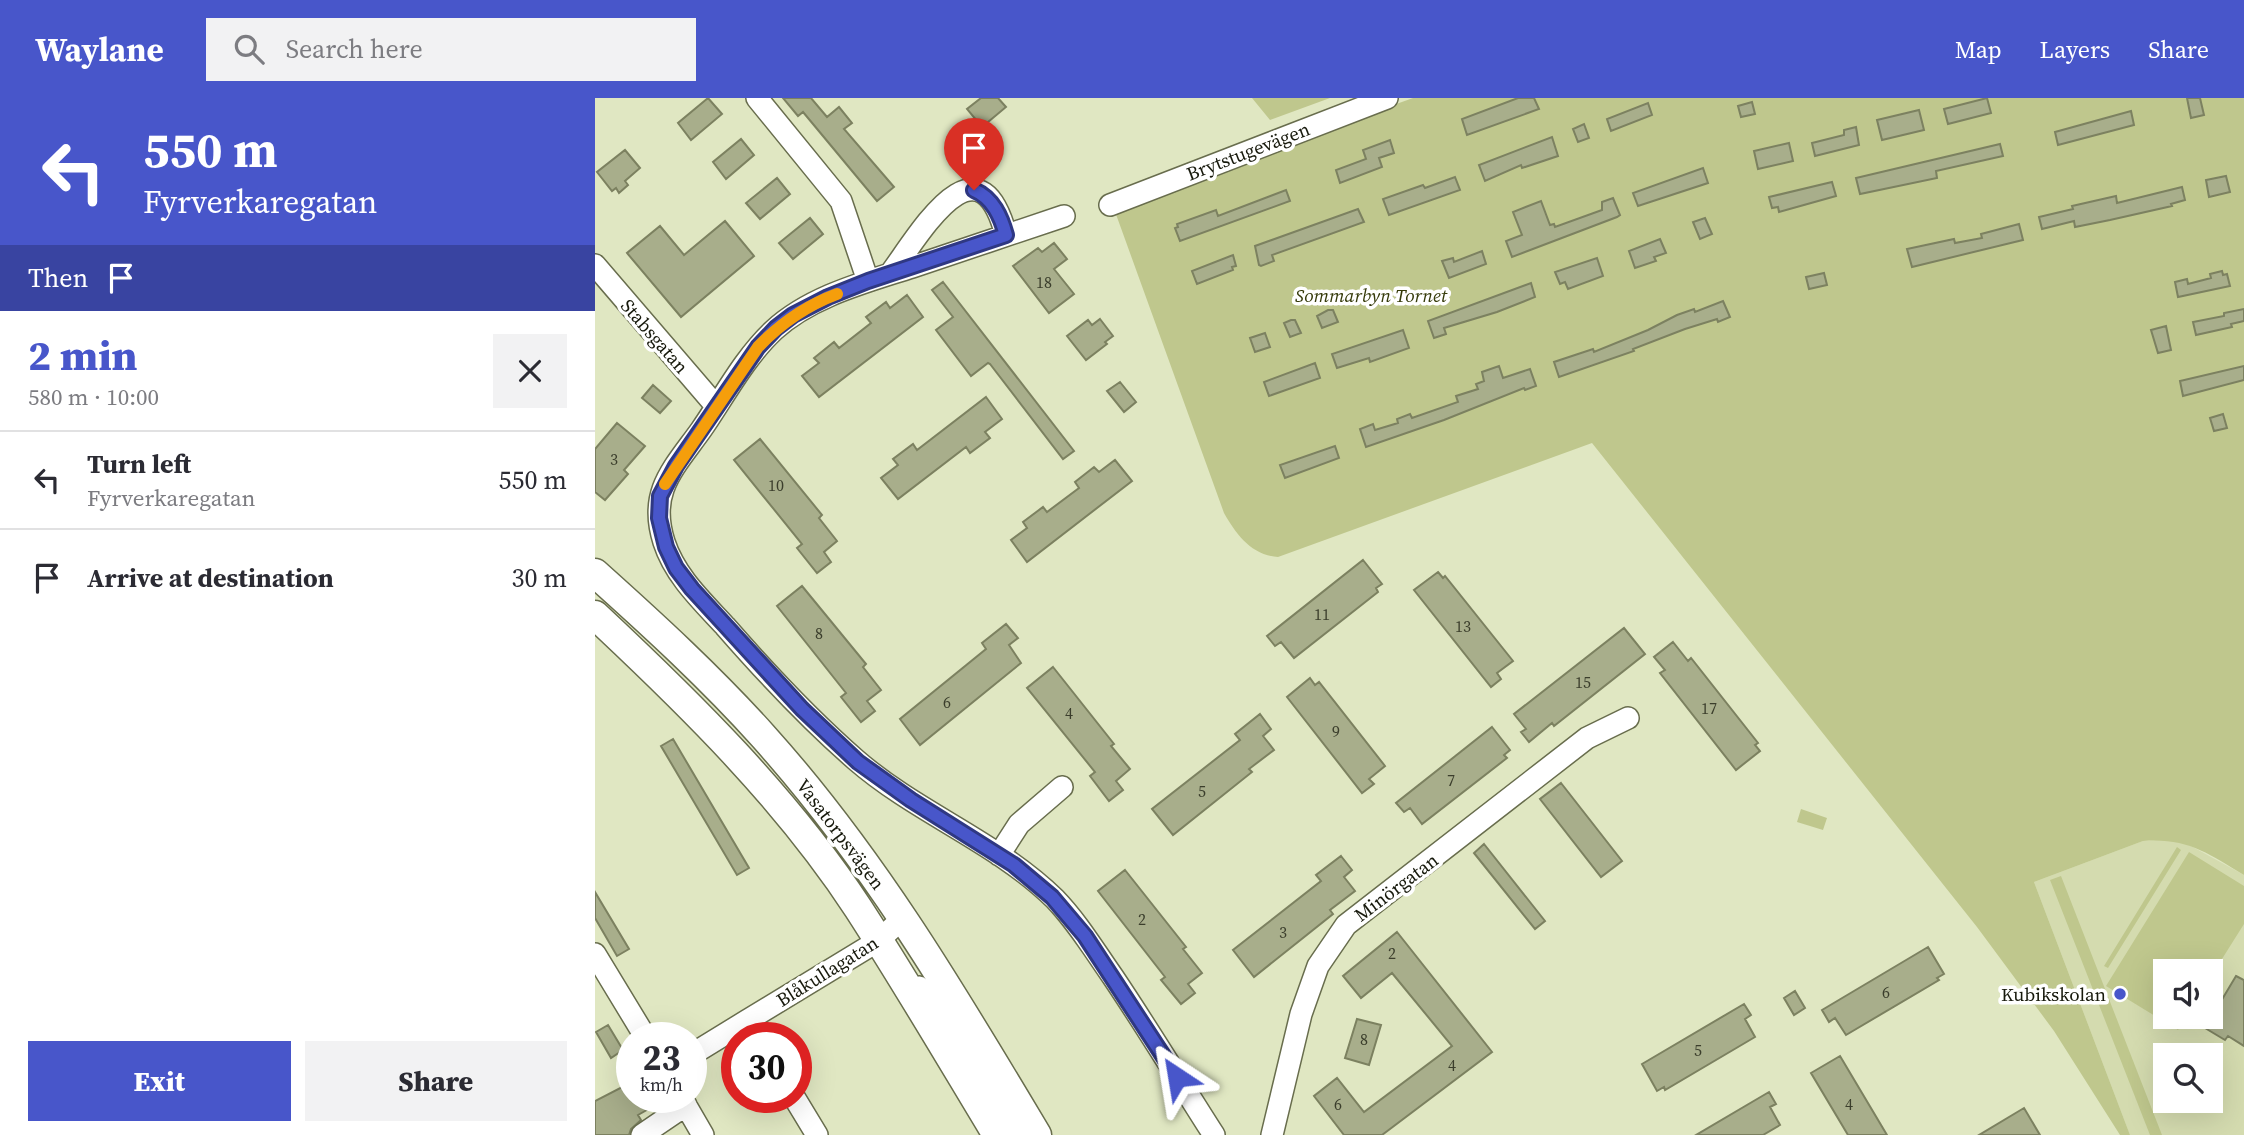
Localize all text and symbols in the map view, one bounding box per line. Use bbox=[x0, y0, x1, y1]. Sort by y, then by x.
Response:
search box bbox=[206, 18, 696, 81]
text: Waylane bbox=[35, 27, 164, 72]
icon: search bbox=[230, 30, 268, 68]
text: Search here bbox=[286, 31, 423, 67]
text: Map bbox=[1955, 33, 2002, 66]
text: Layers bbox=[2040, 33, 2110, 66]
text: Share bbox=[2148, 33, 2209, 66]
street label: Brytstugevägen bbox=[1182, 115, 1314, 187]
text: 550 m bbox=[143, 116, 278, 183]
pin bbox=[944, 118, 1004, 190]
icon: left bbox=[28, 126, 119, 217]
icon: arrive bbox=[955, 129, 993, 167]
text: Fyrverkaregatan bbox=[143, 180, 377, 224]
icon: arrive bbox=[102, 259, 140, 297]
text: Then bbox=[28, 260, 88, 296]
house number: 18 bbox=[1036, 271, 1052, 293]
park label: Sommarbyn Tornet bbox=[1295, 282, 1448, 308]
street label: Stabsgatan bbox=[615, 293, 695, 379]
text: 2 min bbox=[28, 326, 138, 384]
button: close bbox=[493, 334, 567, 408]
text: 580 m · 10:00 bbox=[28, 381, 159, 413]
text: Turn left bbox=[87, 446, 191, 482]
house number: 3 bbox=[610, 448, 618, 470]
icon: left bbox=[28, 461, 66, 499]
text: 550 m bbox=[499, 462, 567, 498]
house number: 10 bbox=[768, 474, 784, 496]
text: Fyrverkaregatan bbox=[87, 482, 256, 514]
icon: arrive bbox=[28, 559, 66, 597]
text: Arrive at destination bbox=[87, 560, 334, 596]
text: 30 m bbox=[512, 560, 567, 596]
house number: 11 bbox=[1314, 603, 1330, 625]
house number: 13 bbox=[1455, 615, 1471, 637]
house number: 8 bbox=[815, 622, 823, 644]
house number: 15 bbox=[1575, 671, 1591, 693]
house number: 6 bbox=[943, 691, 951, 713]
house number: 17 bbox=[1701, 697, 1717, 719]
house number: 4 bbox=[1065, 702, 1073, 724]
house number: 9 bbox=[1332, 720, 1340, 742]
house number: 7 bbox=[1447, 769, 1455, 791]
street label: Vasatorpsvägen bbox=[791, 773, 891, 895]
house number: 5 bbox=[1198, 780, 1206, 802]
street label: Minörgatan bbox=[1349, 847, 1443, 927]
house number: 2 bbox=[1138, 908, 1146, 930]
house number: 3 bbox=[1279, 921, 1287, 943]
street label: Blåkullagatan bbox=[771, 929, 883, 1013]
house number: 2 bbox=[1388, 942, 1396, 964]
map controls bbox=[2153, 959, 2223, 1113]
button: sound bbox=[2153, 959, 2223, 1029]
house number: 6 bbox=[1882, 981, 1890, 1003]
place label: Kubikskolan bbox=[2001, 981, 2106, 1007]
marker: Kubikskolan bbox=[2112, 986, 2128, 1002]
speed limit sign: 30 bbox=[721, 1022, 812, 1113]
house number: 8 bbox=[1360, 1028, 1368, 1050]
text: 23 bbox=[643, 1034, 680, 1082]
house number: 5 bbox=[1694, 1039, 1702, 1061]
position arrow bbox=[1140, 1040, 1214, 1114]
button: Exit bbox=[28, 1041, 291, 1121]
button: Share bbox=[305, 1041, 567, 1121]
button: search bbox=[2153, 1043, 2223, 1113]
house number: 4 bbox=[1448, 1054, 1456, 1076]
text: km/h bbox=[640, 1072, 683, 1097]
house number: 6 bbox=[1334, 1093, 1342, 1115]
house number: 4 bbox=[1845, 1093, 1853, 1115]

